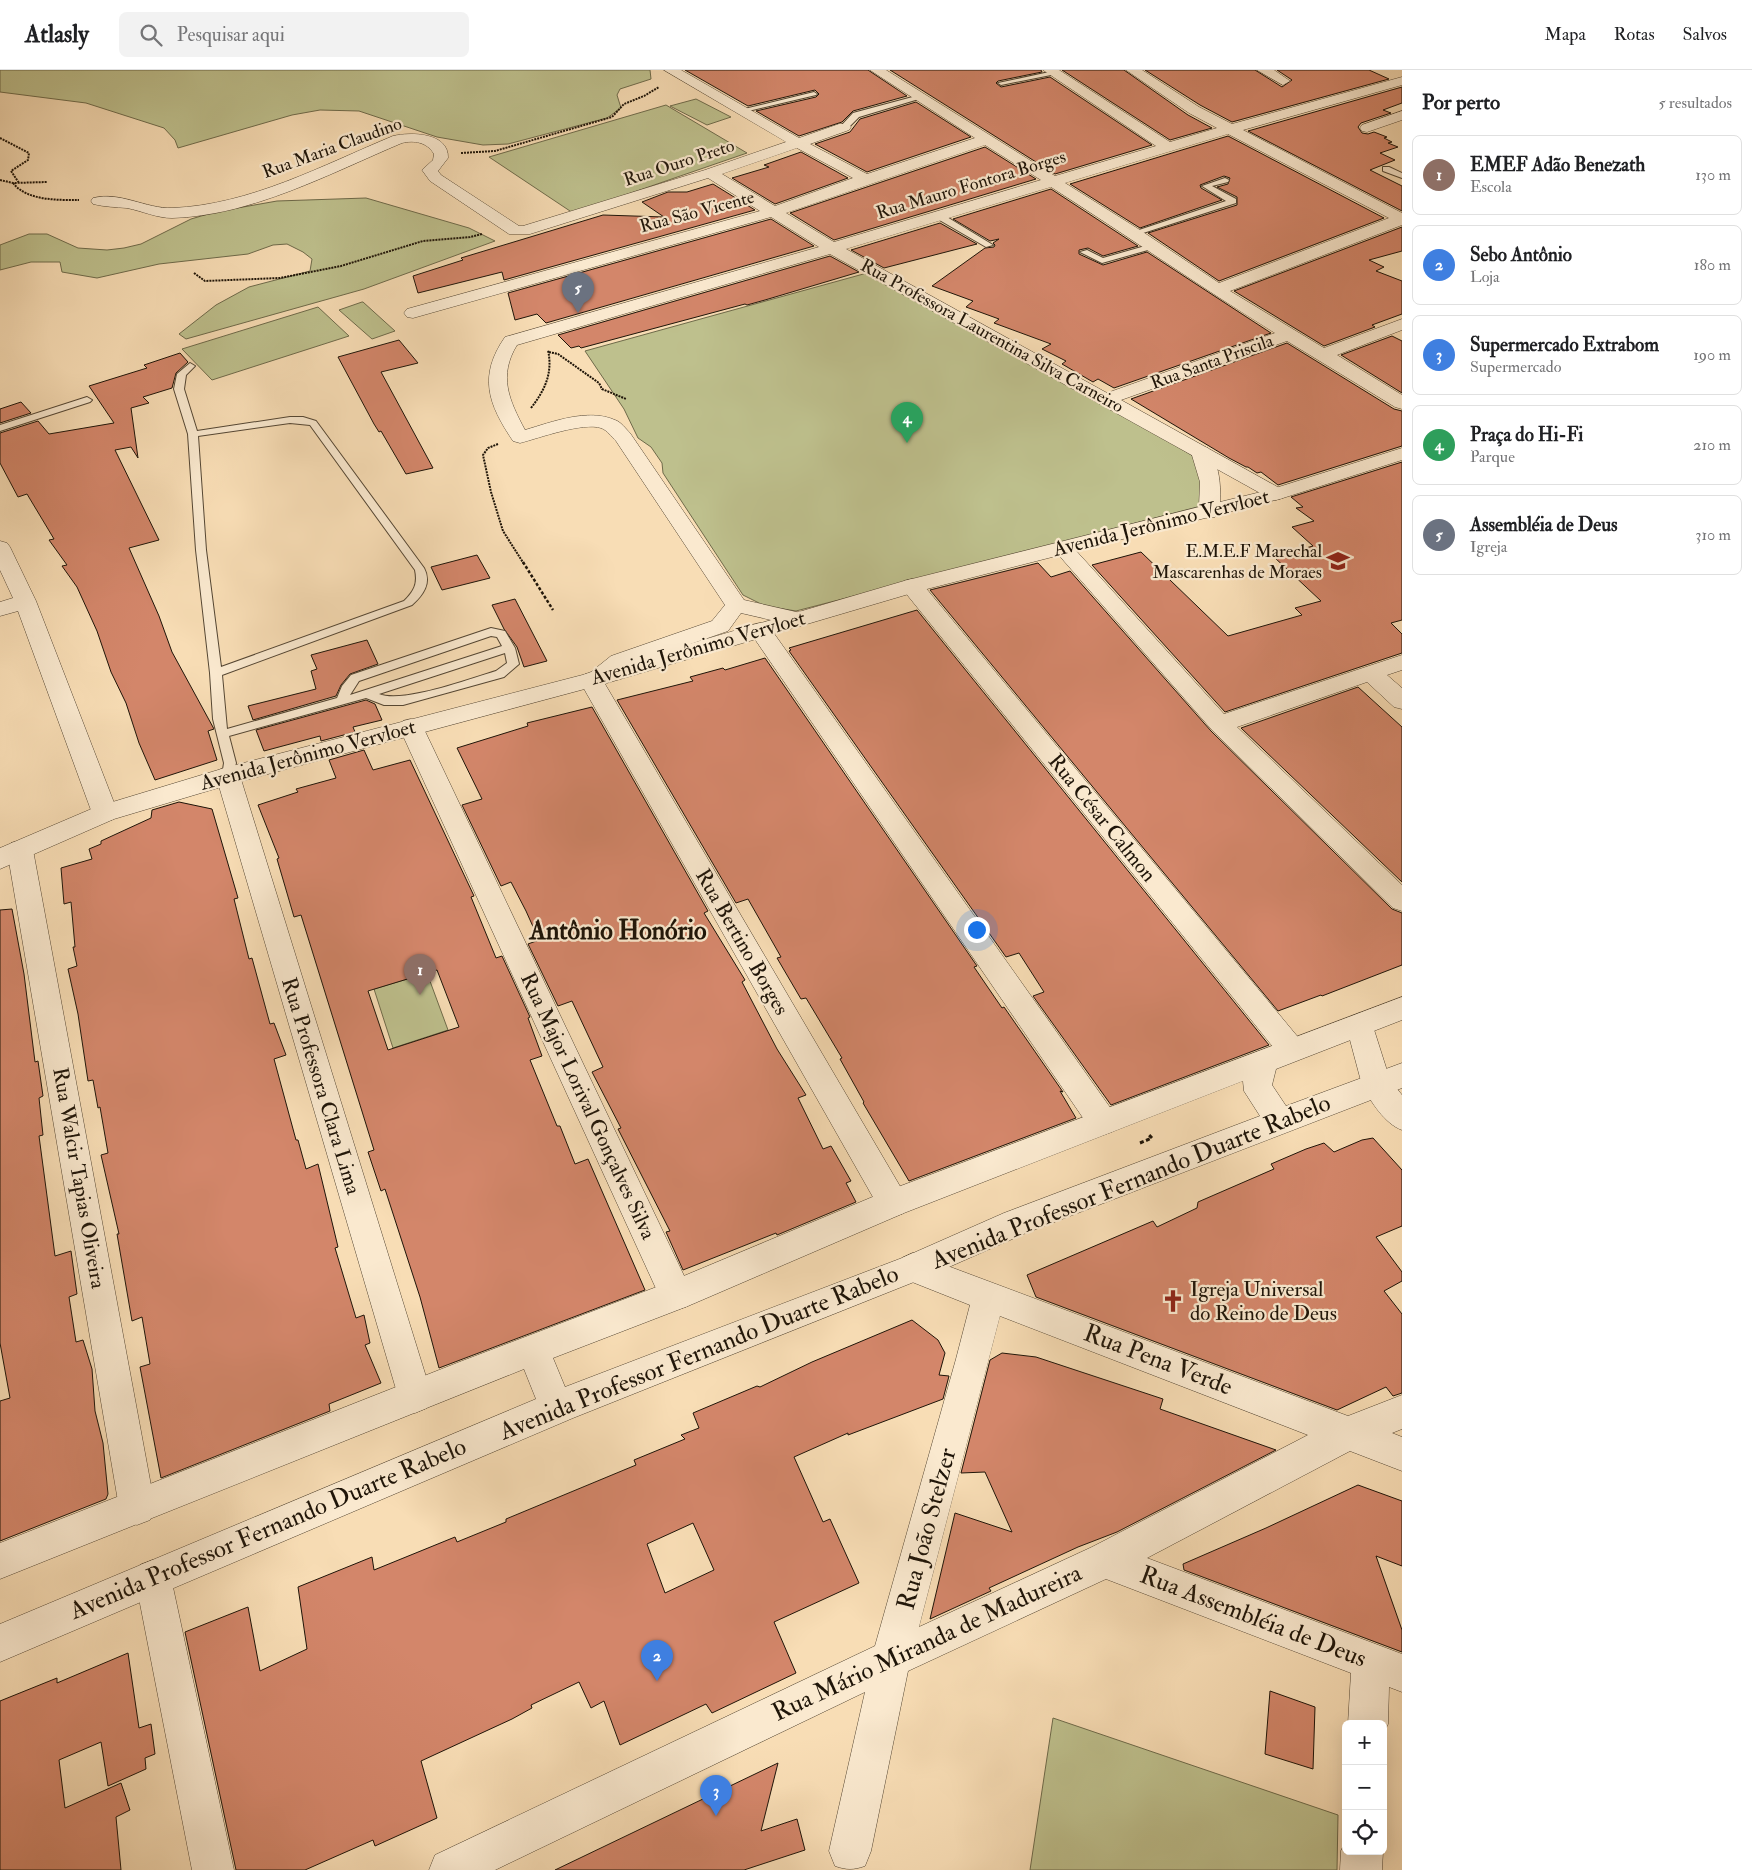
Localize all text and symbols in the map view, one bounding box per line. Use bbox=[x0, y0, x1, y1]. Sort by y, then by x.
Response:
search box bbox=[119, 12, 469, 57]
text: Atlasly bbox=[25, 19, 89, 50]
icon: search bbox=[137, 21, 165, 49]
text: Pesquisar aqui bbox=[177, 23, 285, 47]
text: Mapa bbox=[1545, 23, 1586, 46]
text: Rotas bbox=[1614, 23, 1655, 46]
text: Salvos bbox=[1683, 23, 1727, 46]
text: Por perto bbox=[1422, 89, 1500, 116]
text: 5 resultados bbox=[1658, 93, 1732, 113]
street label: Rua Maria Claudino bbox=[259, 112, 405, 184]
street label: Rua Ouro Preto bbox=[621, 134, 738, 192]
street label: Rua Mauro Fontora Borges bbox=[873, 145, 1069, 225]
text: EMEF Adão Benezath bbox=[1470, 153, 1645, 177]
text: 1 bbox=[1436, 165, 1442, 185]
text: 130 m bbox=[1695, 165, 1731, 185]
text: Escola bbox=[1470, 177, 1512, 197]
street label: Rua São Vicente bbox=[637, 186, 757, 238]
text: Sebo Antônio bbox=[1470, 243, 1572, 267]
street label: Rua Professora Laurentina Silva Carneiro bbox=[856, 254, 1128, 418]
text: 2 bbox=[1435, 255, 1443, 275]
text: 180 m bbox=[1694, 255, 1731, 275]
text: Loja bbox=[1470, 267, 1500, 287]
pin: 5 bbox=[562, 272, 594, 313]
street label: Rua Santa Priscila bbox=[1147, 329, 1277, 395]
text: Supermercado Extrabom bbox=[1470, 333, 1659, 357]
text: 3 bbox=[1436, 345, 1442, 365]
text: 190 m bbox=[1693, 345, 1731, 365]
text: Supermercado bbox=[1470, 357, 1561, 377]
pin: 4 bbox=[891, 402, 923, 443]
text: Praça do Hi-Fi bbox=[1470, 423, 1583, 447]
text: 4 bbox=[1435, 435, 1443, 455]
text: 210 m bbox=[1693, 435, 1731, 455]
text: Parque bbox=[1470, 447, 1515, 467]
street label: Avenida Jerônimo Vervloet bbox=[1049, 483, 1272, 563]
text: Assembléia de Deus bbox=[1470, 513, 1618, 537]
text: 5 bbox=[1435, 525, 1443, 545]
text: 310 m bbox=[1695, 525, 1731, 545]
text: Igreja bbox=[1470, 537, 1507, 557]
place label: E.M.E.F Marechal Mascarenhas de Moraes bbox=[1153, 540, 1322, 584]
school or university icon: E.M.E.F Marechal Mascarenhas de Moraes bbox=[1325, 548, 1351, 574]
street label: Avenida Jerônimo Vervloet bbox=[587, 604, 809, 692]
street label: Avenida Jerônimo Vervloet bbox=[196, 713, 419, 797]
street label: Rua César Calmon bbox=[1042, 748, 1162, 888]
street label: Rua Bertino Borges bbox=[689, 864, 795, 1020]
district label: Antônio Honório bbox=[528, 915, 707, 947]
your location bbox=[964, 917, 990, 943]
pin: 1 bbox=[404, 954, 436, 995]
street label: Rua Major Lorival Gonçalves Silva bbox=[514, 968, 662, 1244]
street label: Rua Professora Clara Lima bbox=[275, 974, 367, 1198]
street label: Rua Walcir Tapias Oliveira bbox=[46, 1065, 112, 1291]
street label: Avenida Professor Fernando Duarte Rabelo bbox=[926, 1088, 1335, 1277]
street label: Avenida Professor Fernando Duarte Rabelo bbox=[494, 1259, 903, 1448]
place label: Igreja Universal do Reino de Deus bbox=[1190, 1276, 1337, 1327]
church icon: Igreja Universal do Reino de Deus bbox=[1160, 1288, 1186, 1314]
street label: Rua Pena Verde bbox=[1079, 1317, 1237, 1403]
street label: Avenida Professor Fernando Duarte Rabelo bbox=[64, 1431, 471, 1627]
street label: Rua João Stelzer bbox=[891, 1444, 964, 1613]
street label: Rua Mário Miranda de Madureira bbox=[767, 1557, 1087, 1729]
street label: Rua Assembléia de Deus bbox=[1135, 1559, 1371, 1675]
pin: 2 bbox=[641, 1640, 673, 1681]
map controls bbox=[1342, 1720, 1387, 1855]
button: + bbox=[1342, 1720, 1387, 1765]
button: − bbox=[1342, 1765, 1387, 1810]
pin: 3 bbox=[700, 1775, 732, 1816]
button: locate bbox=[1342, 1810, 1387, 1855]

